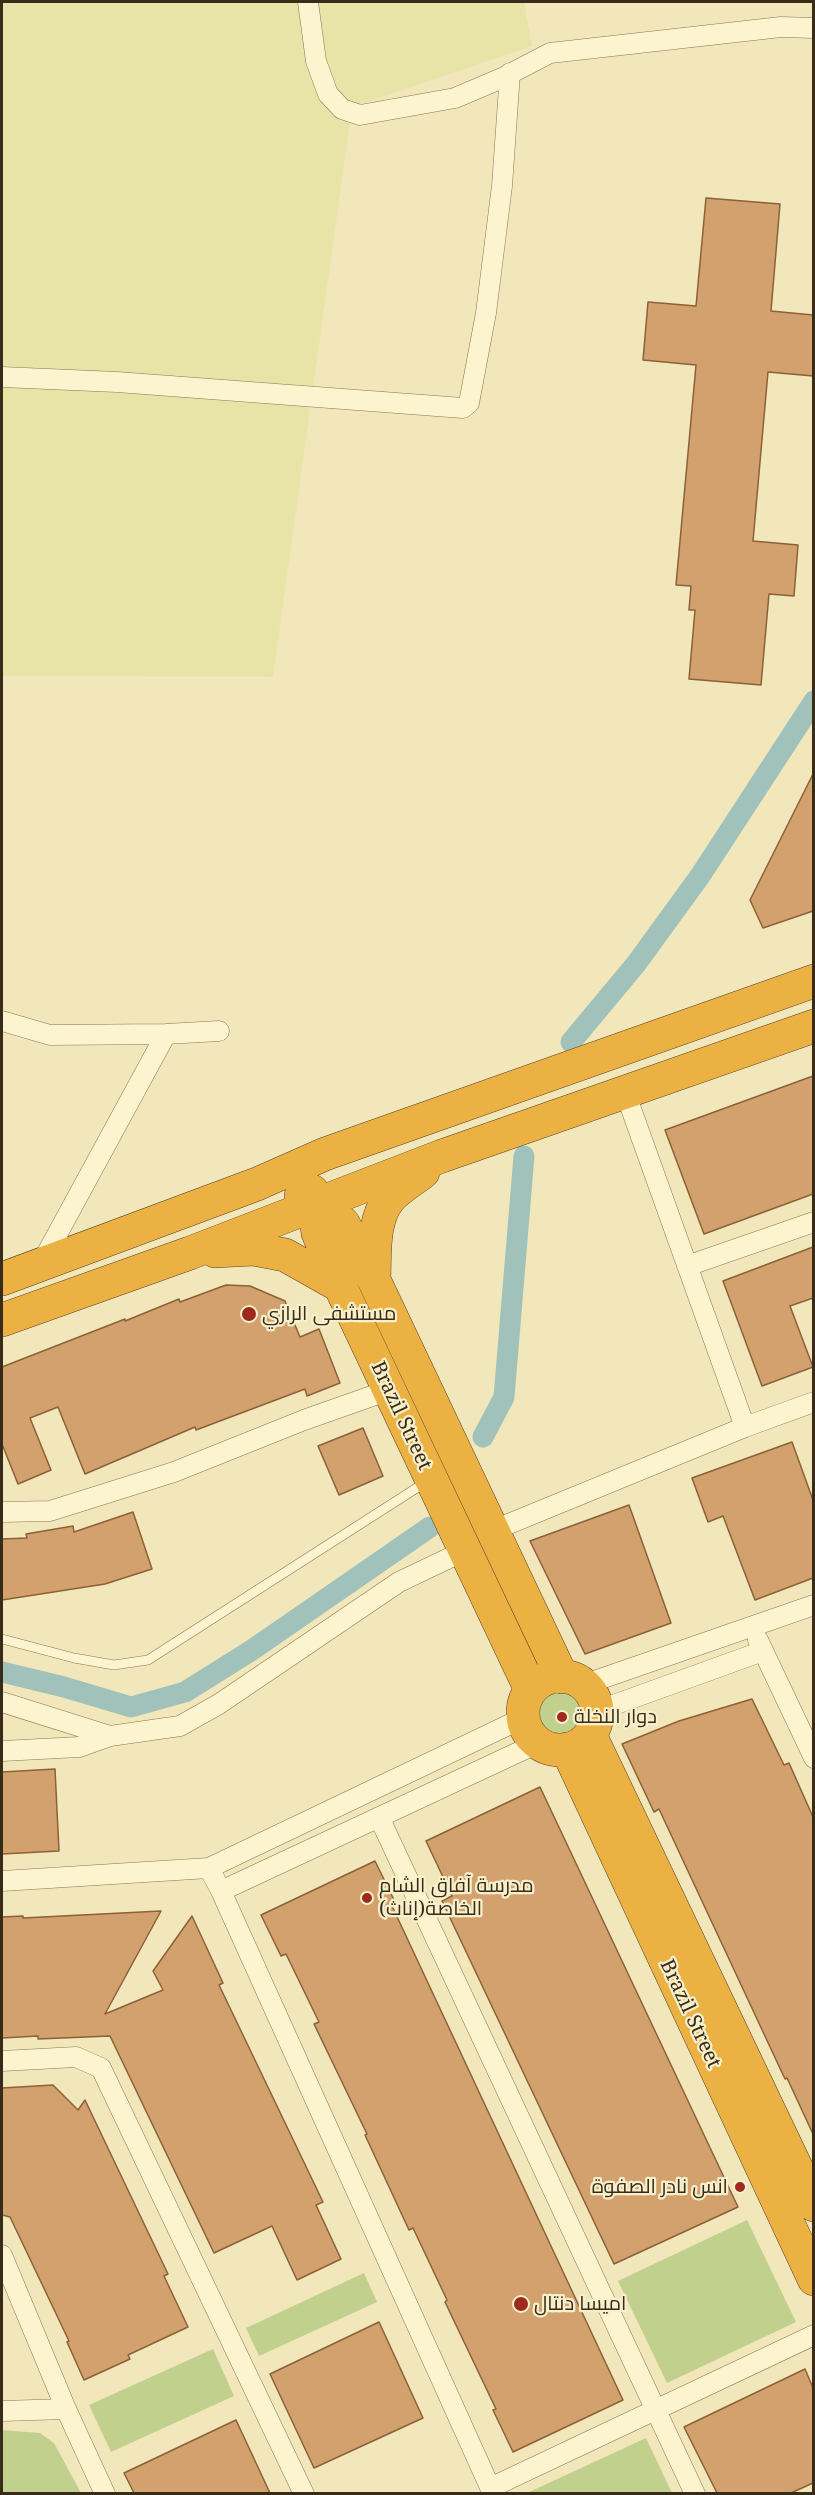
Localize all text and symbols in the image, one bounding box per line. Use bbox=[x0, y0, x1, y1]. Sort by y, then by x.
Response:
place label: مستشفى الرازي bbox=[262, 1302, 396, 1326]
marker: مستشفى الرازي bbox=[240, 1305, 258, 1323]
street label: Brazil Street bbox=[365, 1358, 437, 1474]
place label: دوار النخلة bbox=[574, 1705, 657, 1729]
marker: دوار النخلة bbox=[555, 1710, 569, 1724]
place label: مدرسة آفاق الشام الخاصة(إناث) bbox=[379, 1874, 533, 1921]
marker: مدرسة آفاق الشام الخاصة(إناث) bbox=[360, 1891, 374, 1905]
street label: Brazil Street bbox=[654, 1956, 726, 2072]
place label: انس نادر الصفوة bbox=[592, 2175, 728, 2199]
marker: انس نادر الصفوة bbox=[733, 2180, 747, 2194]
place label: اميسا دنتال bbox=[534, 2292, 626, 2316]
marker: اميسا دنتال bbox=[512, 2295, 530, 2313]

